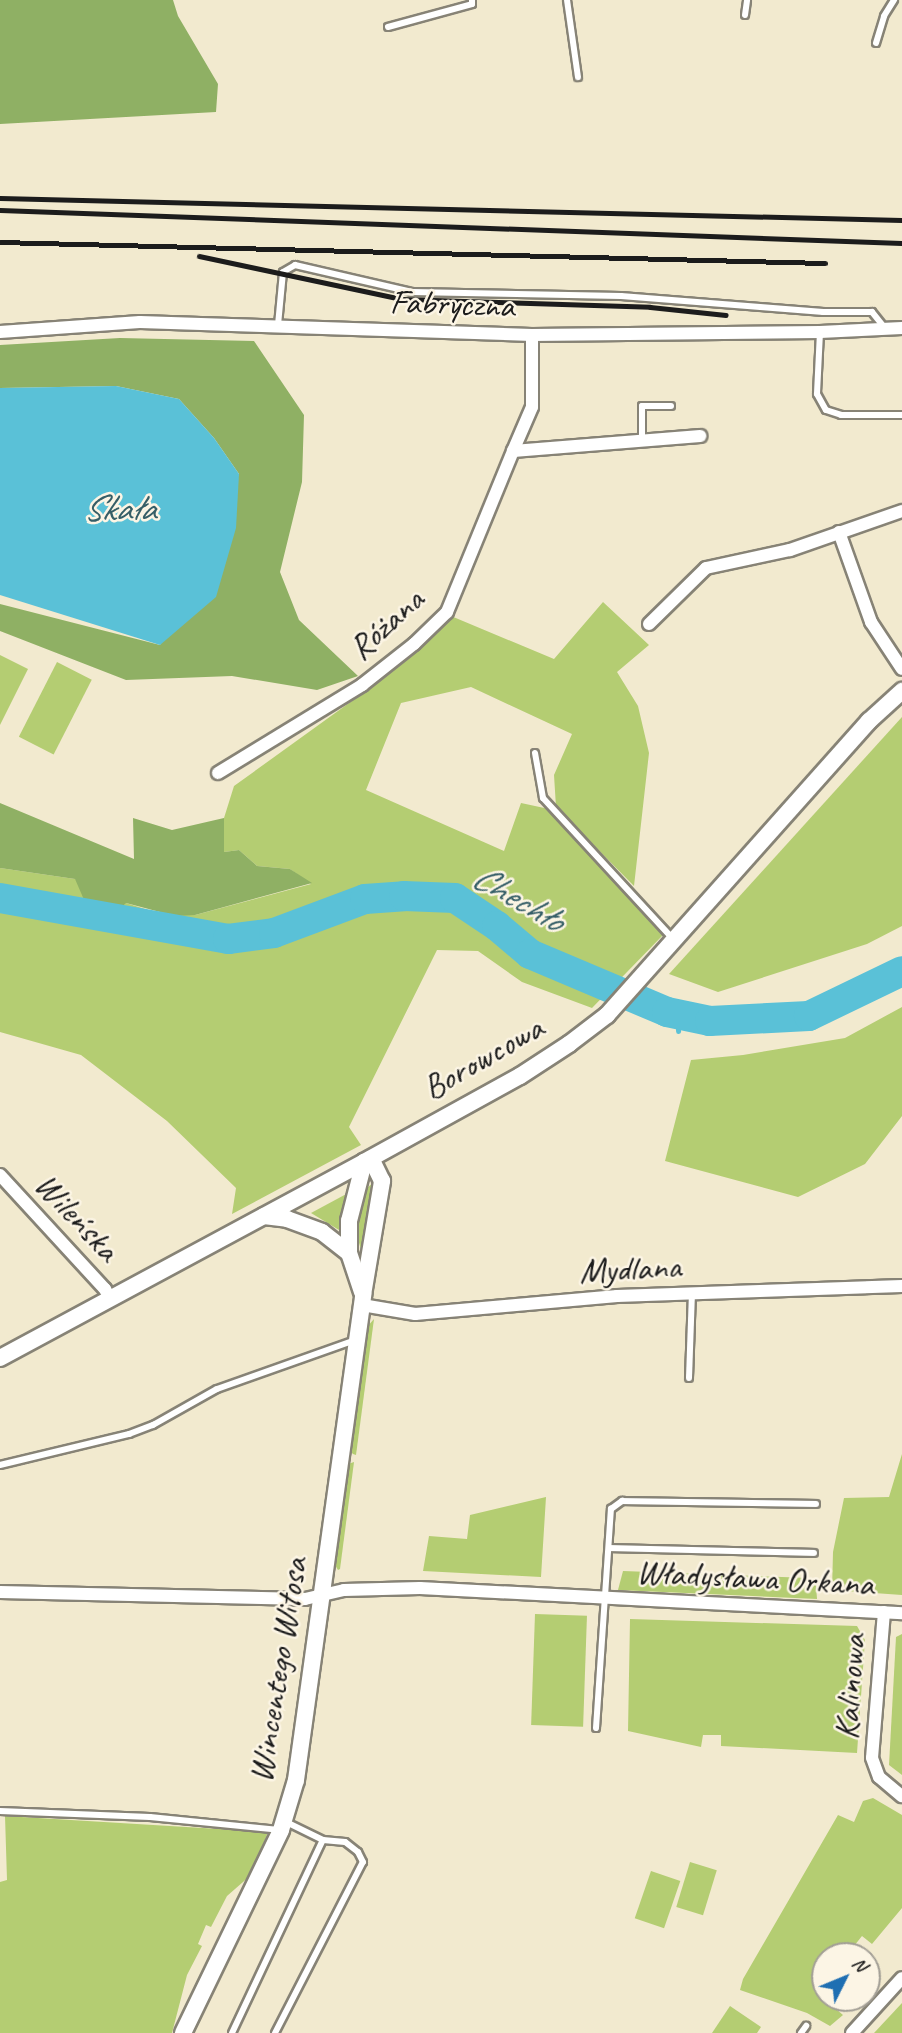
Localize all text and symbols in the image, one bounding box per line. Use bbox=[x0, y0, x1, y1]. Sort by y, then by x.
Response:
street label: Fabryczna bbox=[389, 281, 515, 327]
water label: Skała bbox=[83, 486, 155, 530]
street label: Różana bbox=[340, 579, 432, 669]
water label: Chechło bbox=[465, 854, 571, 942]
street label: Borowcowa bbox=[415, 1007, 551, 1109]
street label: Wileńska bbox=[26, 1164, 128, 1270]
street label: Mydlana bbox=[578, 1245, 682, 1293]
street label: Władysława Orkana bbox=[635, 1551, 875, 1605]
street label: Wincentego Witosa bbox=[239, 1555, 317, 1785]
street label: Kalinowa bbox=[825, 1633, 875, 1741]
north arrow bbox=[811, 1942, 881, 2012]
text: N bbox=[847, 1952, 873, 1977]

